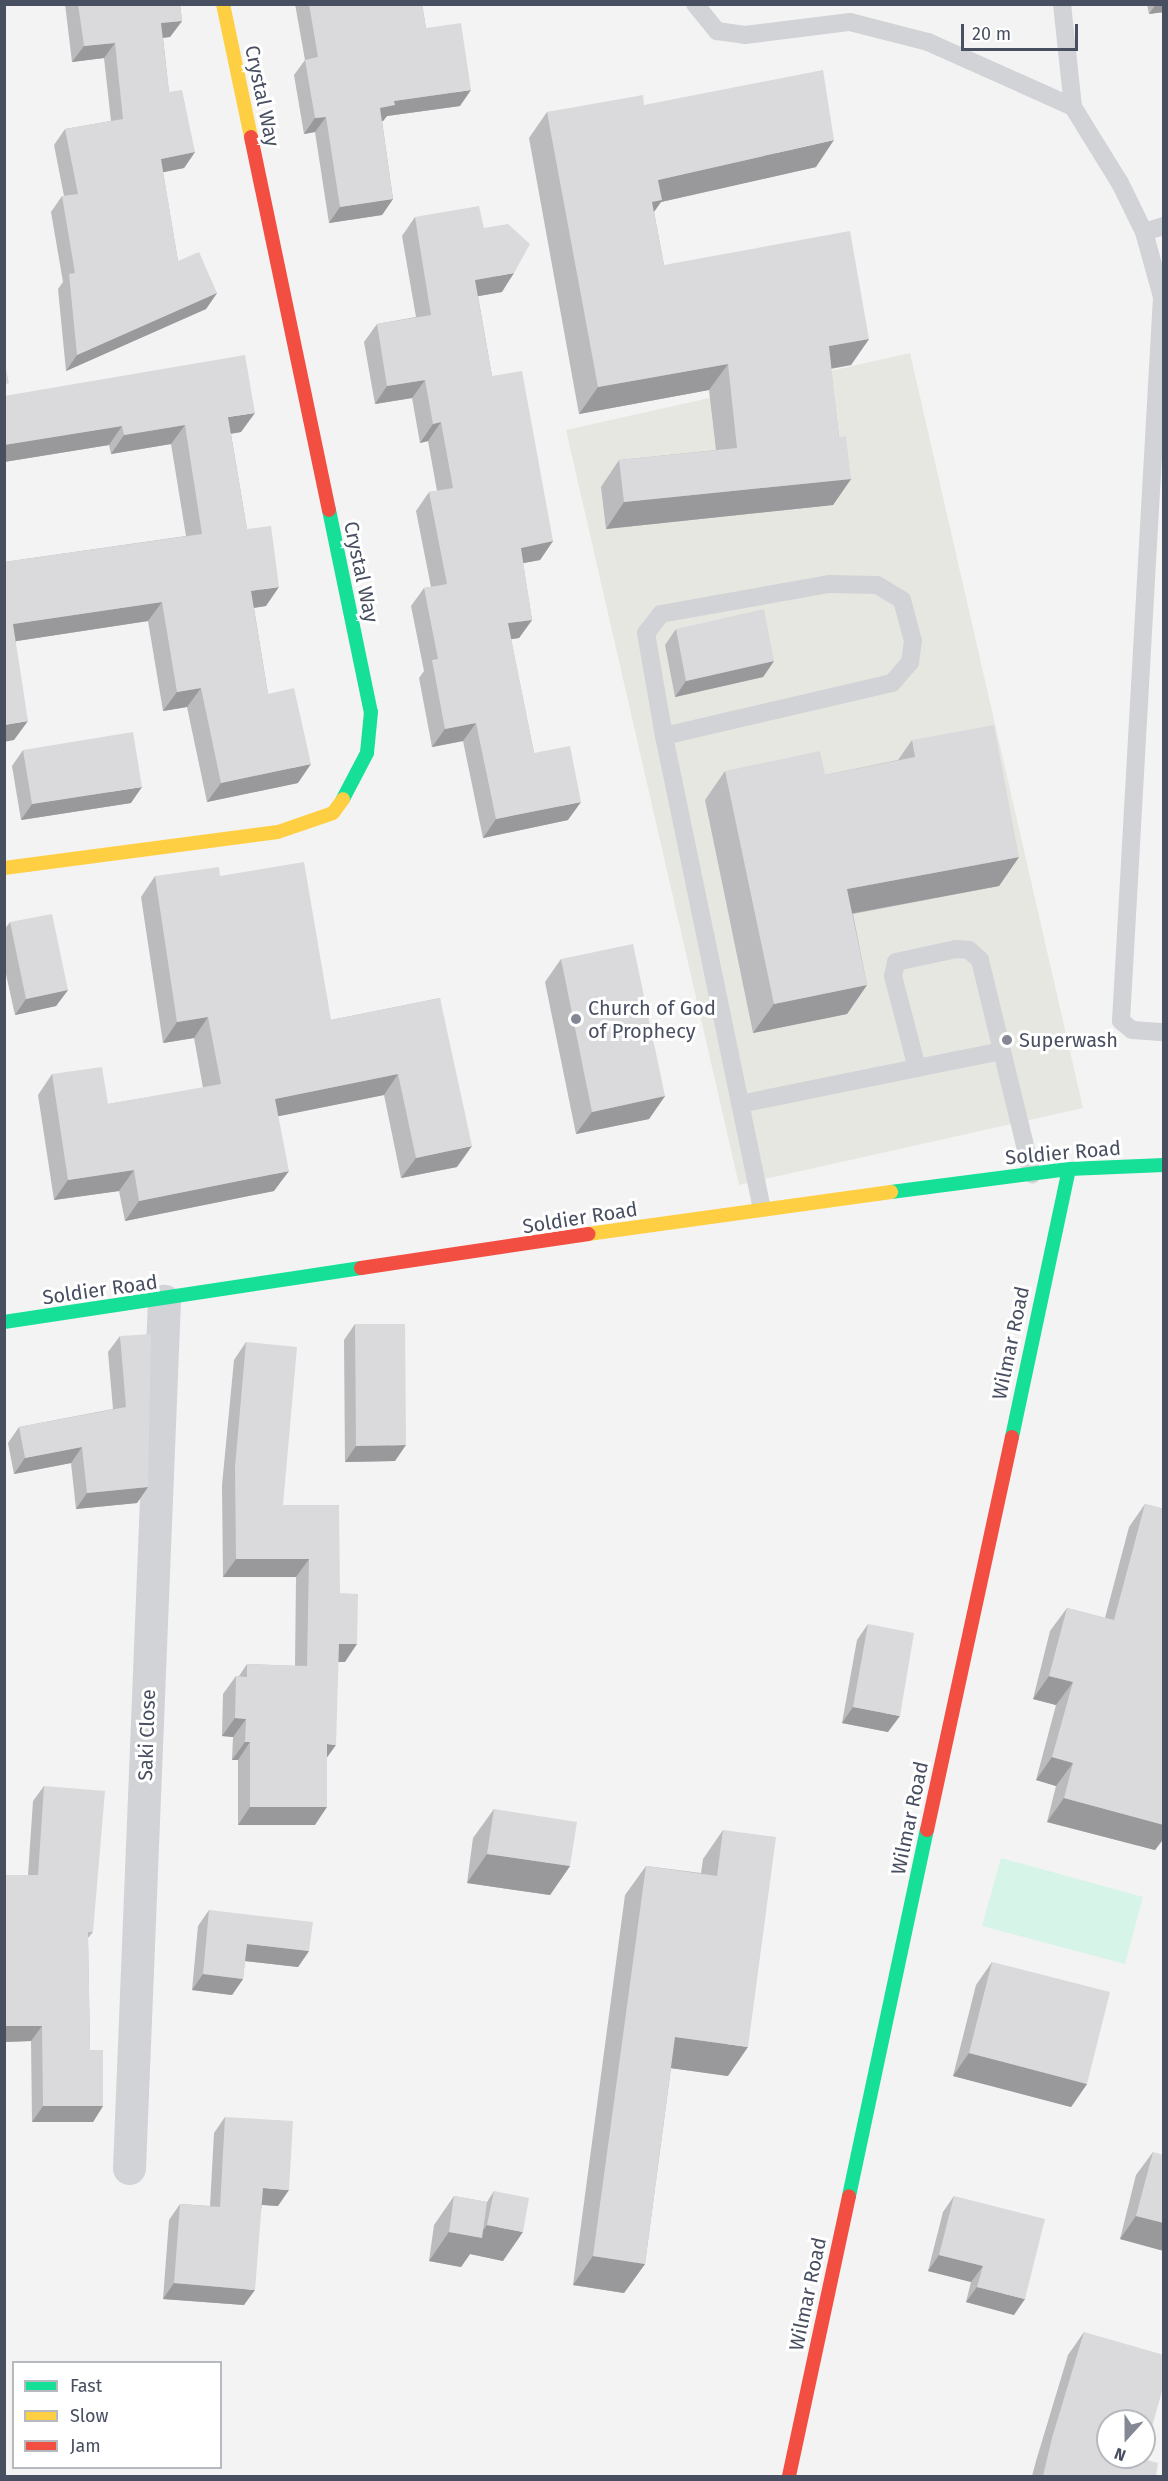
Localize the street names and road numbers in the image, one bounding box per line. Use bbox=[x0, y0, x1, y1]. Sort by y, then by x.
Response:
street label: Crystal Way bbox=[240, 43, 284, 149]
street label: Crystal Way bbox=[339, 519, 383, 625]
street label: Soldier Road bbox=[1004, 1136, 1122, 1170]
street label: Soldier Road bbox=[521, 1197, 639, 1239]
street label: Soldier Road bbox=[41, 1270, 159, 1310]
street label: Wilmar Road bbox=[987, 1284, 1035, 1402]
street label: Saki Close bbox=[133, 1689, 161, 1781]
street label: Wilmar Road bbox=[886, 1759, 934, 1877]
street label: Wilmar Road bbox=[784, 2235, 832, 2353]

